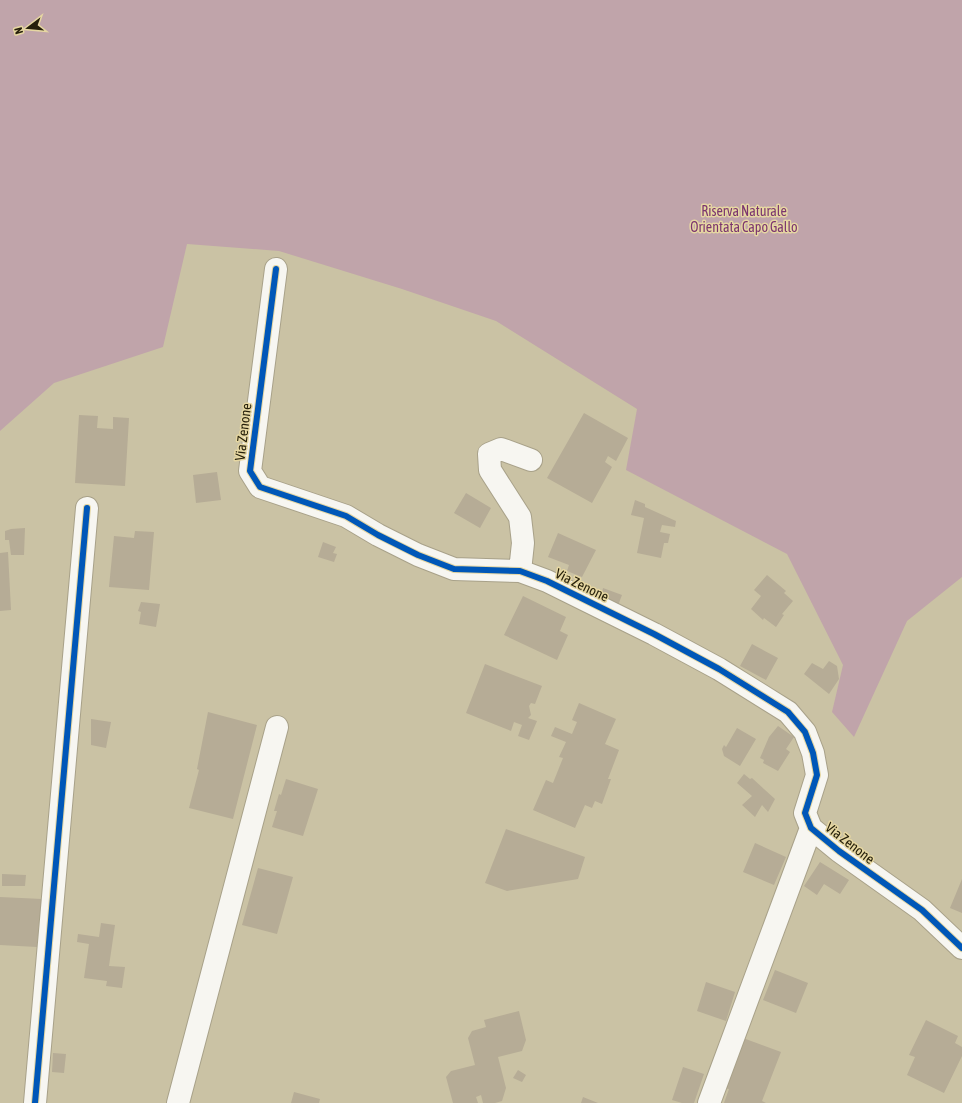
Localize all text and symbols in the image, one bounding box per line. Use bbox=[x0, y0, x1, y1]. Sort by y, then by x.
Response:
north arrow bbox=[8, 8, 48, 48]
text: N bbox=[12, 26, 25, 36]
park label: Riserva Naturale Orientata Capo Gallo bbox=[690, 203, 798, 235]
street label: Via Zenone bbox=[232, 402, 254, 462]
street label: Via Zenone bbox=[553, 565, 611, 605]
street label: Via Zenone bbox=[822, 819, 878, 867]

